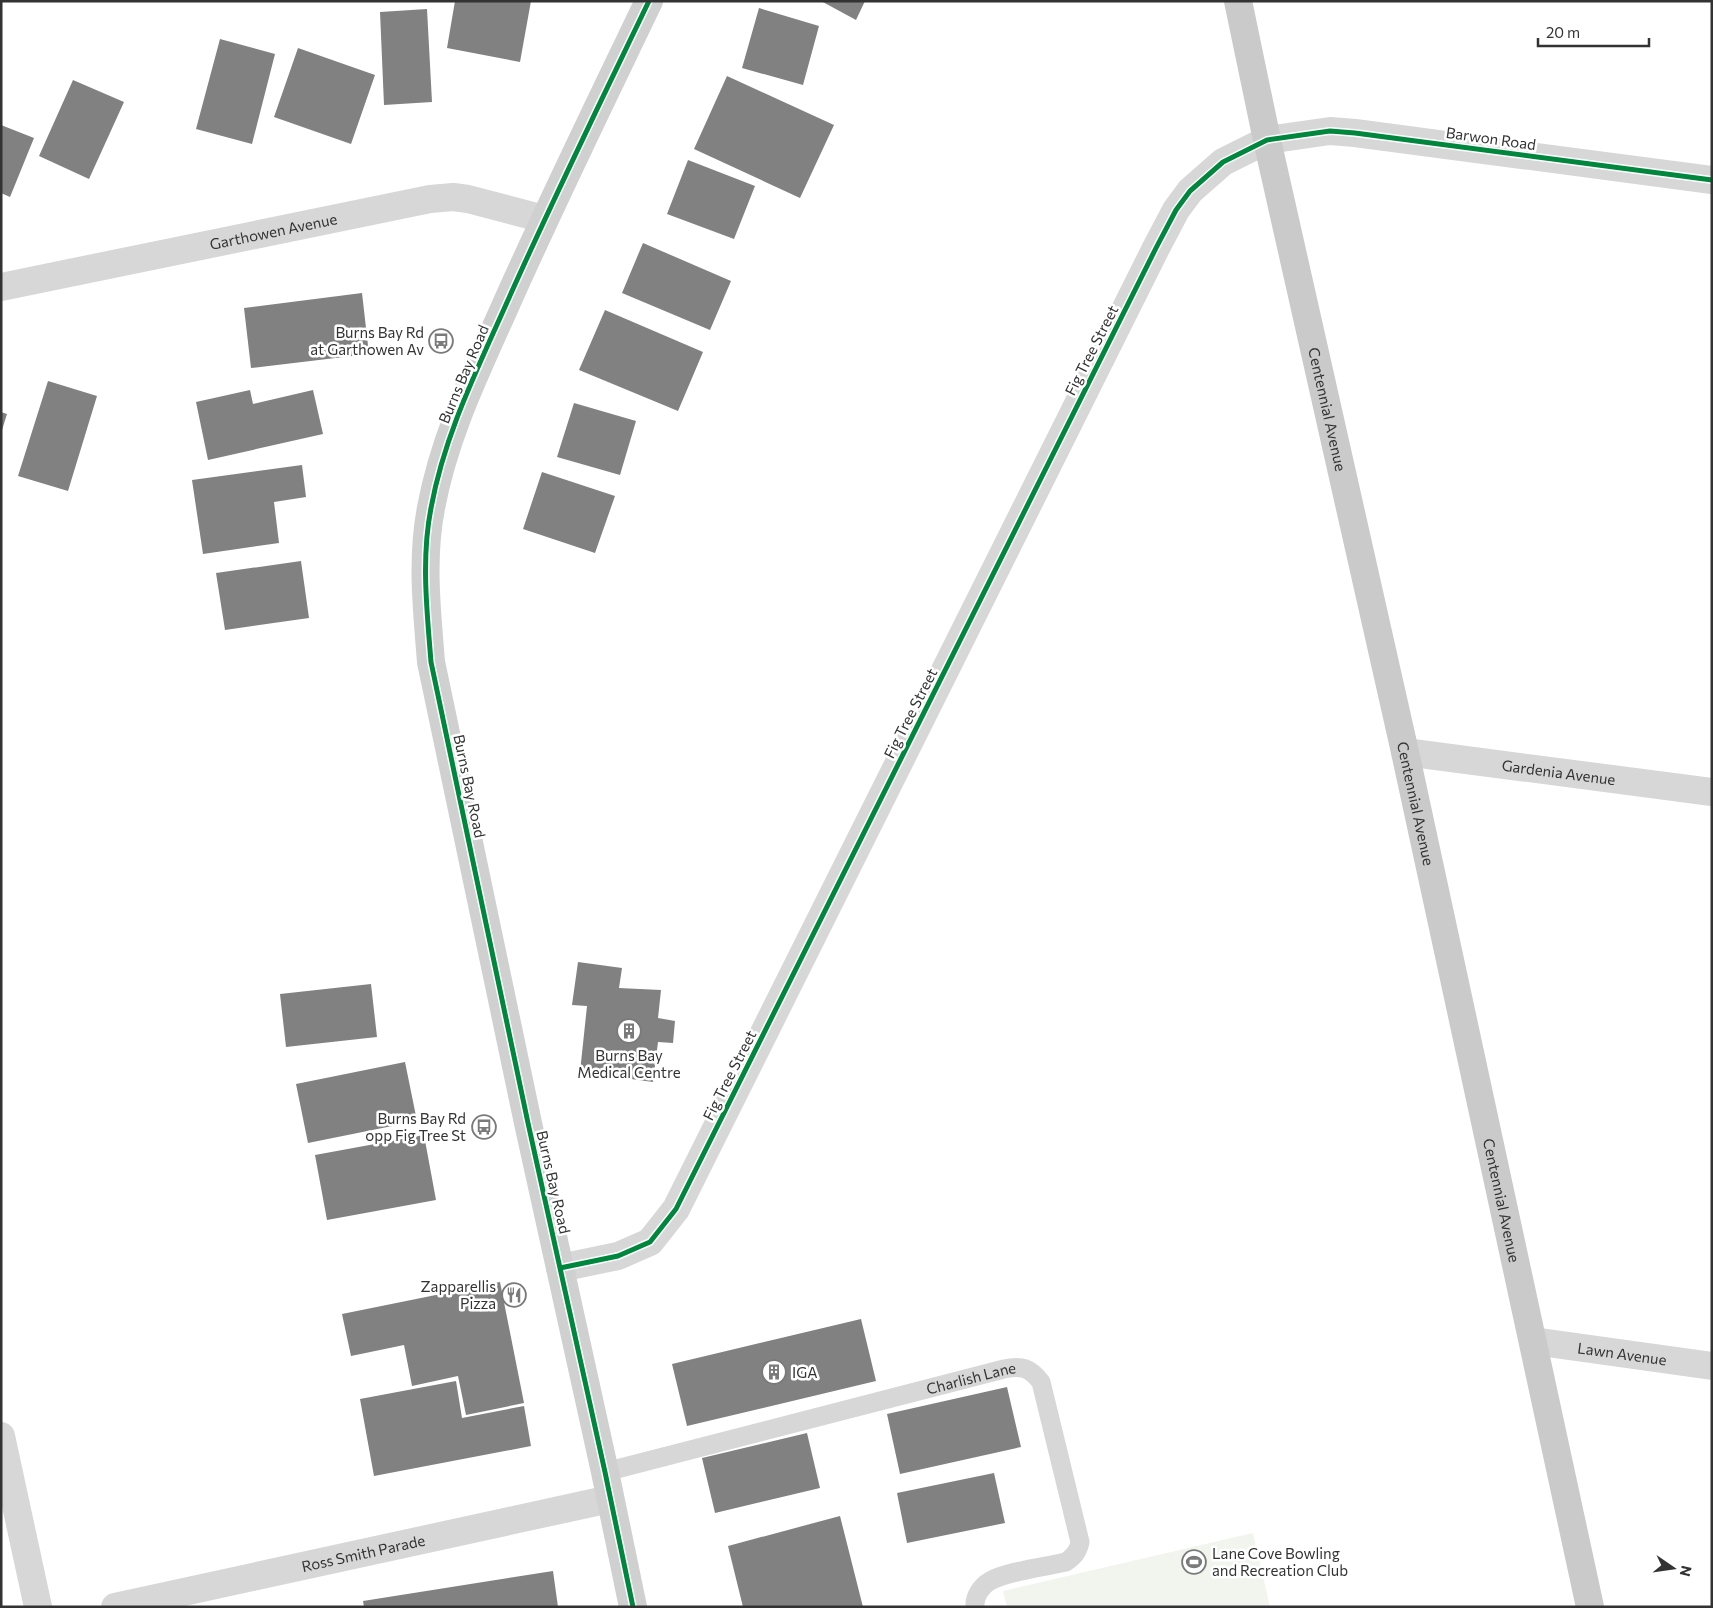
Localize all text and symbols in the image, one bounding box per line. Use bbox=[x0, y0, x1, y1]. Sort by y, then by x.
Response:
scale bar bbox=[1538, 15, 1649, 47]
text: 20 m bbox=[1546, 23, 1580, 41]
street label: Barwon Road bbox=[1445, 123, 1537, 153]
street label: Garthowen Avenue bbox=[208, 209, 339, 253]
street label: Fig Tree Street bbox=[1061, 302, 1121, 398]
street label: Burns Bay Road bbox=[434, 322, 492, 426]
place label: Burns Bay Rd at Garthowen Av bbox=[310, 323, 424, 358]
bus stop icon: Burns Bay Rd at Garthowen Av bbox=[428, 328, 454, 354]
street label: Centennial Avenue bbox=[1305, 346, 1350, 473]
street label: Fig Tree Street bbox=[880, 665, 940, 761]
street label: Burns Bay Road bbox=[450, 733, 490, 839]
street label: Centennial Avenue bbox=[1394, 740, 1438, 867]
street label: Gardenia Avenue bbox=[1501, 756, 1617, 788]
building icon: Burns Bay Medical Centre bbox=[616, 1018, 642, 1044]
street label: Fig Tree Street bbox=[699, 1027, 759, 1123]
place label: Burns Bay Medical Centre bbox=[577, 1046, 681, 1081]
place label: Burns Bay Rd opp Fig Tree St bbox=[365, 1109, 466, 1144]
bus stop icon: Burns Bay Rd opp Fig Tree St bbox=[471, 1114, 497, 1140]
street label: Burns Bay Road bbox=[533, 1129, 575, 1235]
street label: Centennial Avenue bbox=[1480, 1137, 1524, 1264]
place label: Zapparellis Pizza bbox=[421, 1277, 496, 1312]
restaurant icon: Zapparellis Pizza bbox=[501, 1282, 527, 1308]
street label: Lawn Avenue bbox=[1576, 1338, 1668, 1369]
street label: Charlish Lane bbox=[924, 1358, 1017, 1398]
building icon: IGA bbox=[761, 1359, 787, 1385]
place label: IGA bbox=[792, 1363, 818, 1381]
street label: Ross Smith Parade bbox=[300, 1531, 427, 1575]
north arrow bbox=[1648, 1543, 1698, 1593]
place label: Lane Cove Bowling and Recreation Club bbox=[1212, 1544, 1348, 1579]
sports icon: Lane Cove Bowling and Recreation Club bbox=[1181, 1549, 1207, 1575]
text: N bbox=[1677, 1564, 1696, 1578]

